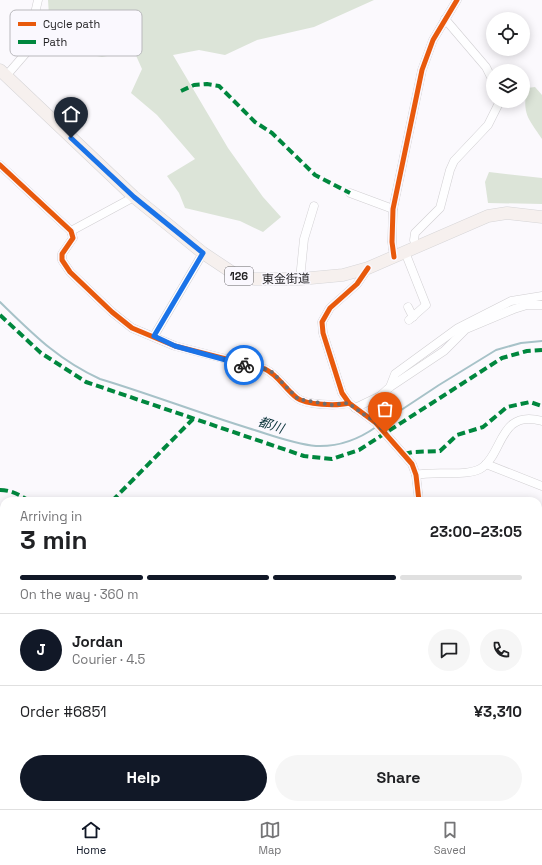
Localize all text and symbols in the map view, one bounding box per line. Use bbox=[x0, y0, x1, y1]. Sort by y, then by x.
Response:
legend bbox=[10, 10, 142, 56]
map controls bbox=[486, 12, 530, 108]
button: locate bbox=[486, 12, 530, 56]
text: Cycle path bbox=[43, 17, 100, 31]
text: Path bbox=[43, 35, 67, 49]
button: layers bbox=[486, 64, 530, 108]
pin bbox=[54, 97, 88, 138]
icon: home bbox=[60, 103, 82, 125]
road number: 126 bbox=[225, 267, 253, 285]
street label: 東金街道 bbox=[262, 271, 310, 287]
courier bbox=[224, 345, 264, 385]
icon: bike bbox=[233, 354, 255, 376]
pin bbox=[368, 392, 402, 433]
icon: bag bbox=[374, 398, 396, 420]
water label: 都川 bbox=[256, 413, 288, 438]
text: Arriving in bbox=[20, 508, 82, 525]
text: 23:00–23:05 bbox=[430, 522, 522, 541]
text: 3 min bbox=[20, 523, 88, 557]
text: On the way · 360 m bbox=[20, 586, 138, 603]
button: chat bbox=[428, 629, 470, 671]
button: phone bbox=[480, 629, 522, 671]
text: Jordan bbox=[72, 632, 123, 651]
text: J bbox=[36, 640, 46, 659]
text: Courier · 4.5 bbox=[72, 651, 145, 668]
text: Order #6851 bbox=[20, 702, 106, 721]
text: ¥3,310 bbox=[474, 702, 522, 721]
button: Help bbox=[20, 755, 267, 801]
button: Share bbox=[275, 755, 522, 801]
tab: Home bbox=[76, 819, 106, 857]
tab: Map bbox=[258, 819, 281, 857]
tab: Saved bbox=[434, 819, 466, 857]

